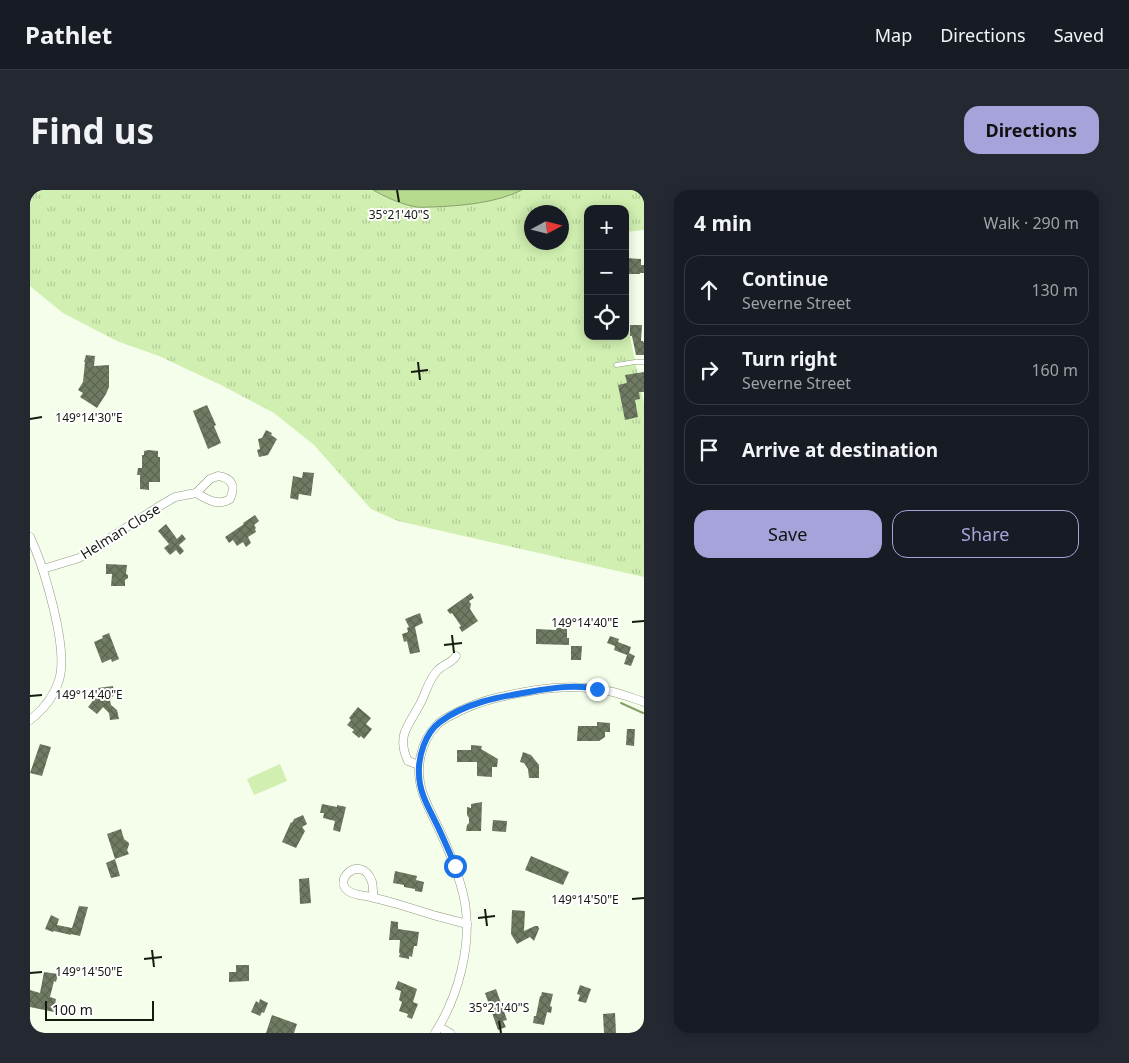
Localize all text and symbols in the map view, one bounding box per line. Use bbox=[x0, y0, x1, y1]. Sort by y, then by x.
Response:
text: Pathlet bbox=[25, 18, 112, 51]
text: Map bbox=[875, 23, 912, 47]
text: Directions bbox=[940, 23, 1026, 47]
text: Saved bbox=[1054, 23, 1104, 47]
button: Directions bbox=[964, 106, 1099, 154]
text: Find us bbox=[30, 107, 154, 154]
north arrow bbox=[524, 205, 569, 250]
map controls bbox=[584, 205, 629, 340]
button: + bbox=[584, 205, 629, 250]
text: 35°21'40"S bbox=[369, 206, 430, 223]
text: 4 min bbox=[694, 209, 752, 237]
text: Walk · 290 m bbox=[984, 212, 1079, 234]
button: − bbox=[584, 250, 629, 295]
text: Continue bbox=[742, 266, 828, 292]
icon: ahead bbox=[695, 276, 723, 304]
text: 130 m bbox=[1031, 279, 1078, 301]
text: Severne Street bbox=[742, 292, 851, 314]
button: locate bbox=[584, 295, 629, 340]
text: Turn right bbox=[742, 346, 837, 372]
icon: right bbox=[695, 356, 723, 384]
text: 160 m bbox=[1031, 359, 1078, 381]
text: Severne Street bbox=[742, 372, 851, 394]
text: 149°14'30"E bbox=[55, 409, 123, 426]
icon: arrive bbox=[695, 436, 723, 464]
text: Arrive at destination bbox=[742, 437, 938, 463]
street label: Helman Close bbox=[77, 499, 164, 563]
button: Save bbox=[694, 510, 882, 558]
button: Share bbox=[892, 510, 1079, 558]
text: 149°14'40"E bbox=[551, 614, 619, 631]
route end bbox=[586, 678, 609, 701]
text: 149°14'40"E bbox=[55, 686, 123, 703]
route start bbox=[444, 855, 467, 878]
text: 149°14'50"E bbox=[551, 891, 619, 908]
text: 149°14'50"E bbox=[55, 963, 123, 980]
scale bar bbox=[45, 998, 154, 1021]
text: 35°21'40"S bbox=[469, 999, 530, 1016]
text: 100 m bbox=[52, 1000, 93, 1019]

